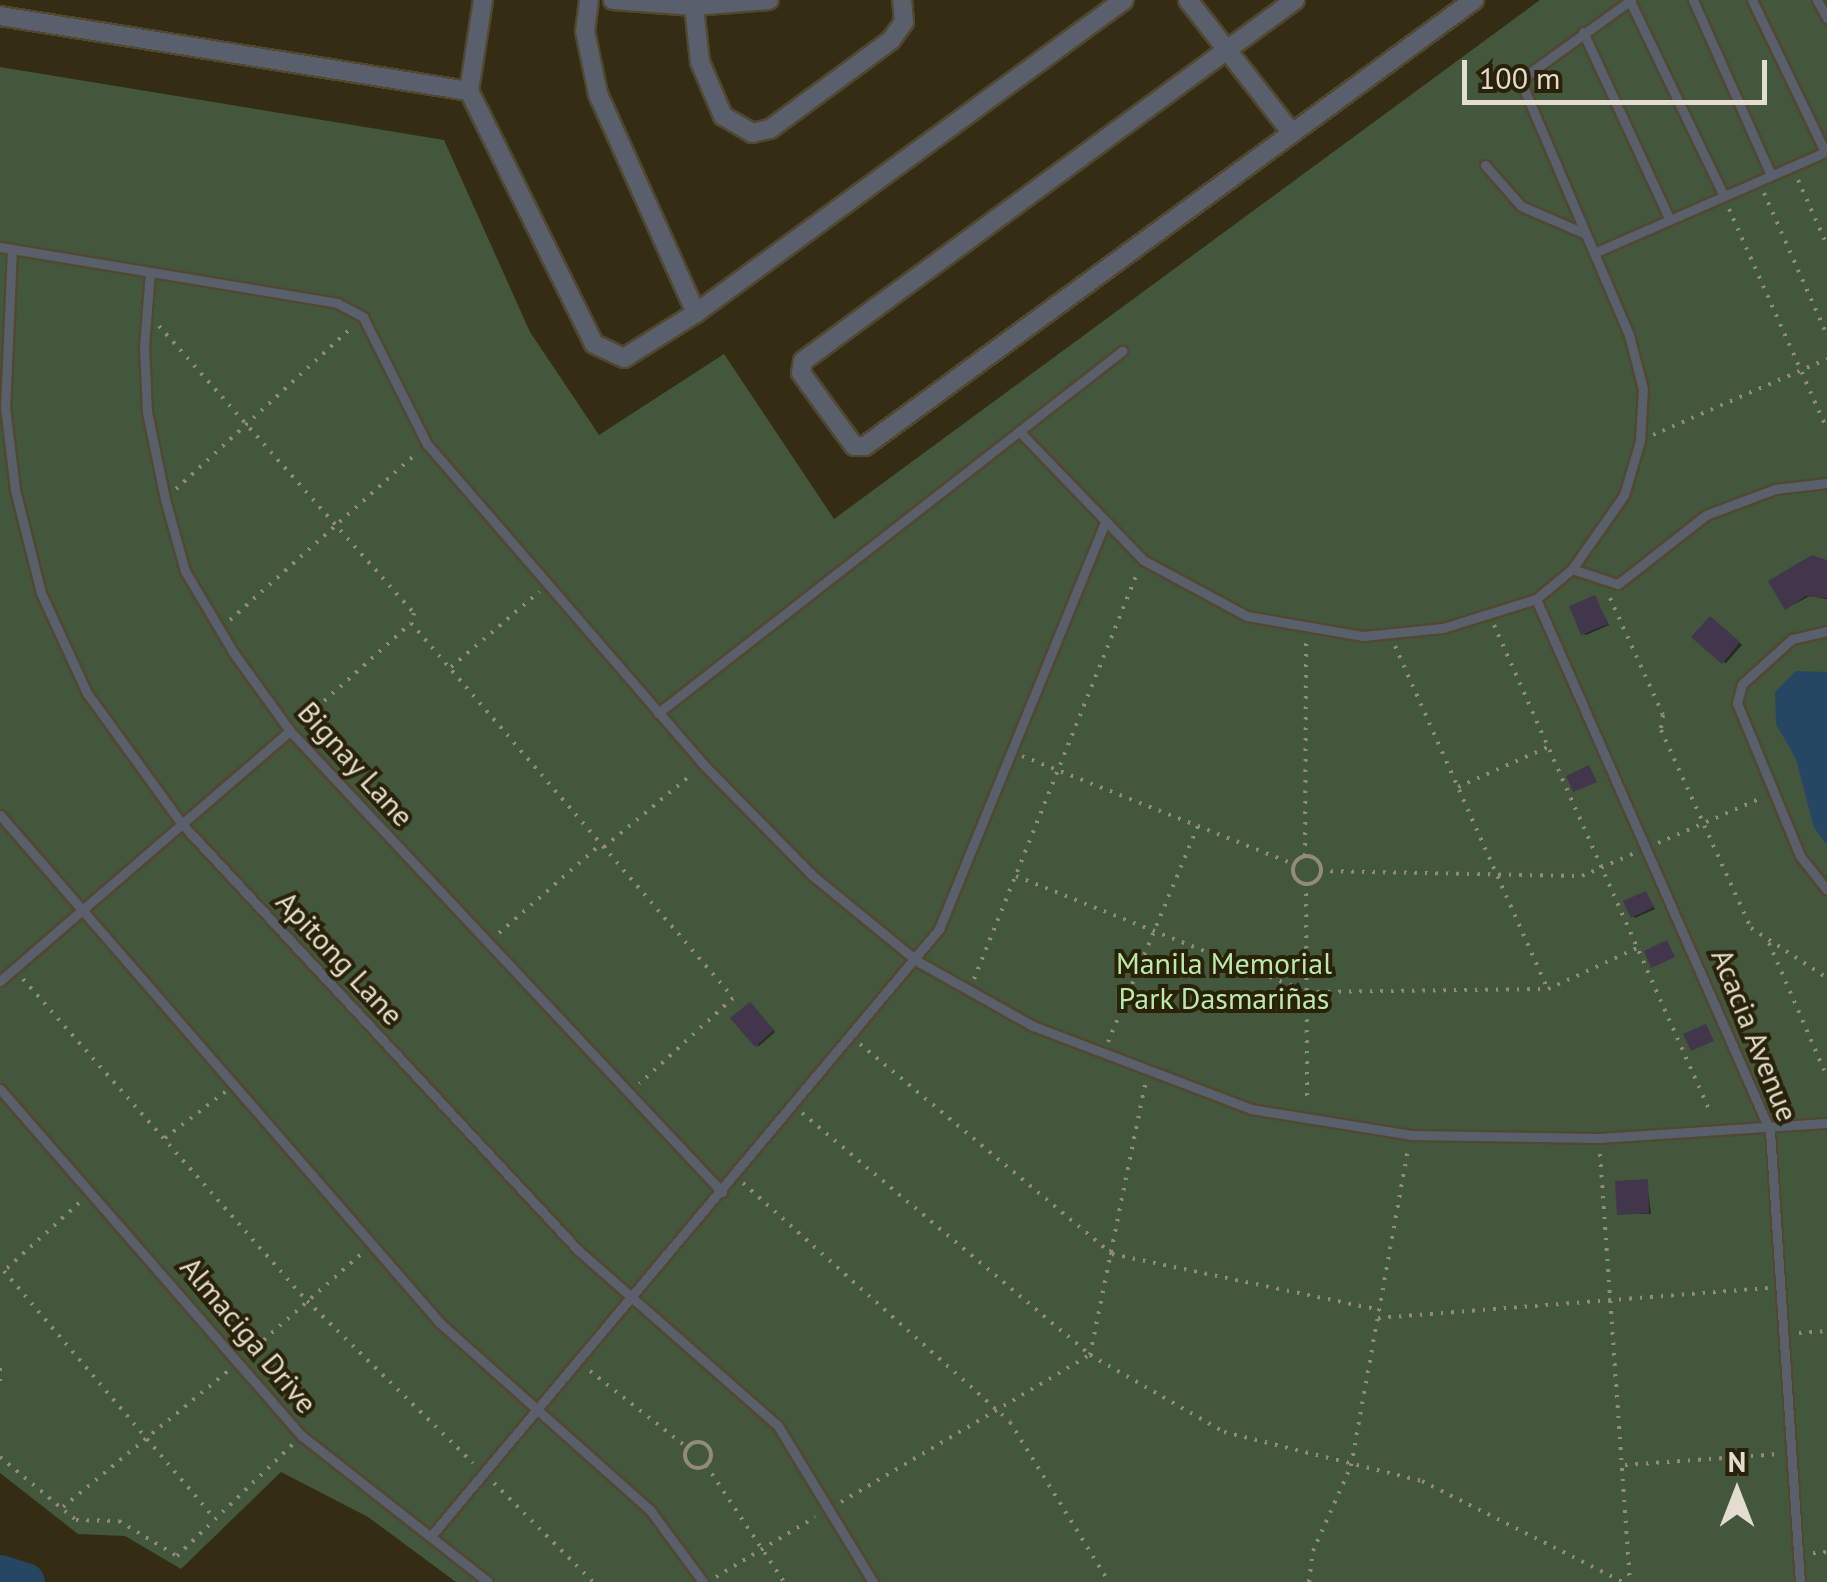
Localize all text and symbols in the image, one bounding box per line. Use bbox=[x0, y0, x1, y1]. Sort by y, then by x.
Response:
scale bar bbox=[1467, 40, 1772, 102]
text: 100 m bbox=[1479, 58, 1560, 97]
street label: Bignay Lane bbox=[290, 694, 422, 834]
street label: Apitong Lane bbox=[269, 884, 411, 1032]
street label: Acacia Avenue bbox=[1704, 943, 1806, 1127]
park label: Manila Memorial Park Dasmariñas bbox=[1116, 945, 1332, 1016]
street label: Almaciga Drive bbox=[173, 1249, 325, 1421]
north arrow bbox=[1687, 1442, 1787, 1542]
text: N bbox=[1728, 1443, 1746, 1480]

